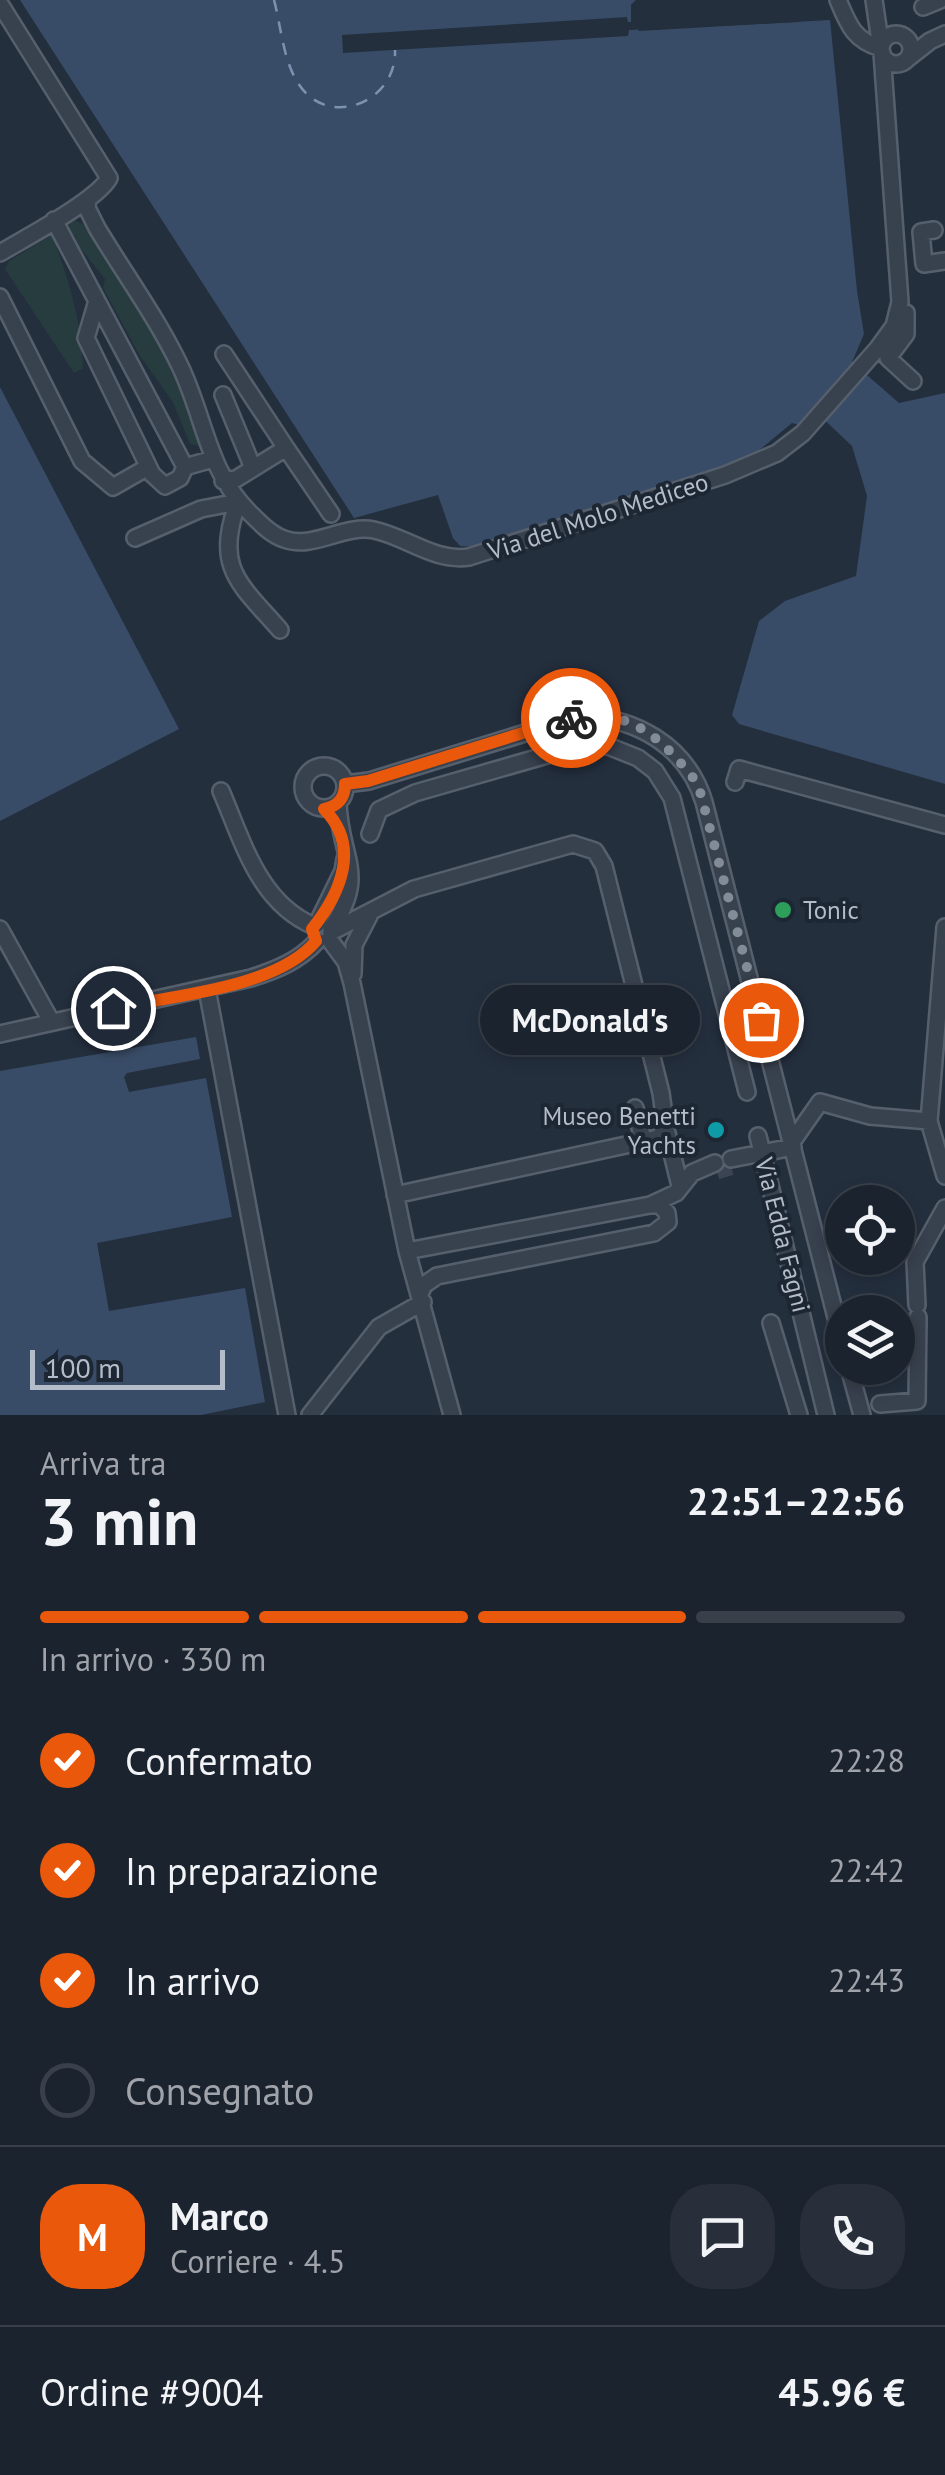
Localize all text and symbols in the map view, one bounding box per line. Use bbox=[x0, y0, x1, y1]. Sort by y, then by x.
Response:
street label: Via del Molo Mediceo bbox=[483, 465, 712, 567]
courier bbox=[521, 668, 621, 768]
icon: bike bbox=[544, 691, 599, 746]
place label: Tonic bbox=[803, 894, 859, 926]
marker: Tonic bbox=[772, 899, 794, 921]
pin bbox=[71, 966, 156, 1051]
pin bbox=[719, 978, 804, 1063]
icon: home bbox=[86, 981, 141, 1036]
callout: McDonald's bbox=[481, 985, 701, 1055]
icon: bag bbox=[734, 993, 789, 1048]
text: McDonald's bbox=[512, 999, 668, 1041]
place label: Museo Benetti Yachts bbox=[542, 1100, 696, 1161]
marker: Museo Benetti Yachts bbox=[705, 1119, 727, 1141]
street label: Via Edda Fagni bbox=[748, 1153, 818, 1316]
map controls bbox=[825, 1185, 915, 1385]
button: locate bbox=[825, 1185, 915, 1275]
button: layers bbox=[825, 1295, 915, 1385]
scale bar bbox=[30, 1345, 225, 1390]
text: 100 m bbox=[45, 1349, 121, 1386]
text: Arriva tra bbox=[40, 1442, 167, 1484]
text: 22:51–22:56 bbox=[687, 1476, 905, 1525]
text: 3 min bbox=[40, 1479, 199, 1563]
text: In arrivo · 330 m bbox=[40, 1638, 266, 1680]
icon: check bbox=[40, 1733, 95, 1788]
text: Confermato bbox=[125, 1736, 313, 1785]
text: 22:28 bbox=[828, 1739, 905, 1781]
icon: check bbox=[40, 1843, 95, 1898]
text: In preparazione bbox=[125, 1846, 379, 1895]
text: 22:42 bbox=[828, 1849, 905, 1891]
icon: check bbox=[40, 1953, 95, 2008]
text: In arrivo bbox=[125, 1956, 260, 2005]
text: 22:43 bbox=[828, 1959, 905, 2001]
text: Consegnato bbox=[125, 2066, 314, 2115]
button: chat bbox=[670, 2184, 775, 2289]
button: phone bbox=[800, 2184, 905, 2289]
text: Marco bbox=[170, 2191, 269, 2240]
text: M bbox=[77, 2212, 108, 2261]
text: Corriere · 4.5 bbox=[170, 2240, 345, 2282]
text: Ordine #9004 bbox=[40, 2367, 263, 2416]
text: 45.96 € bbox=[778, 2367, 905, 2416]

